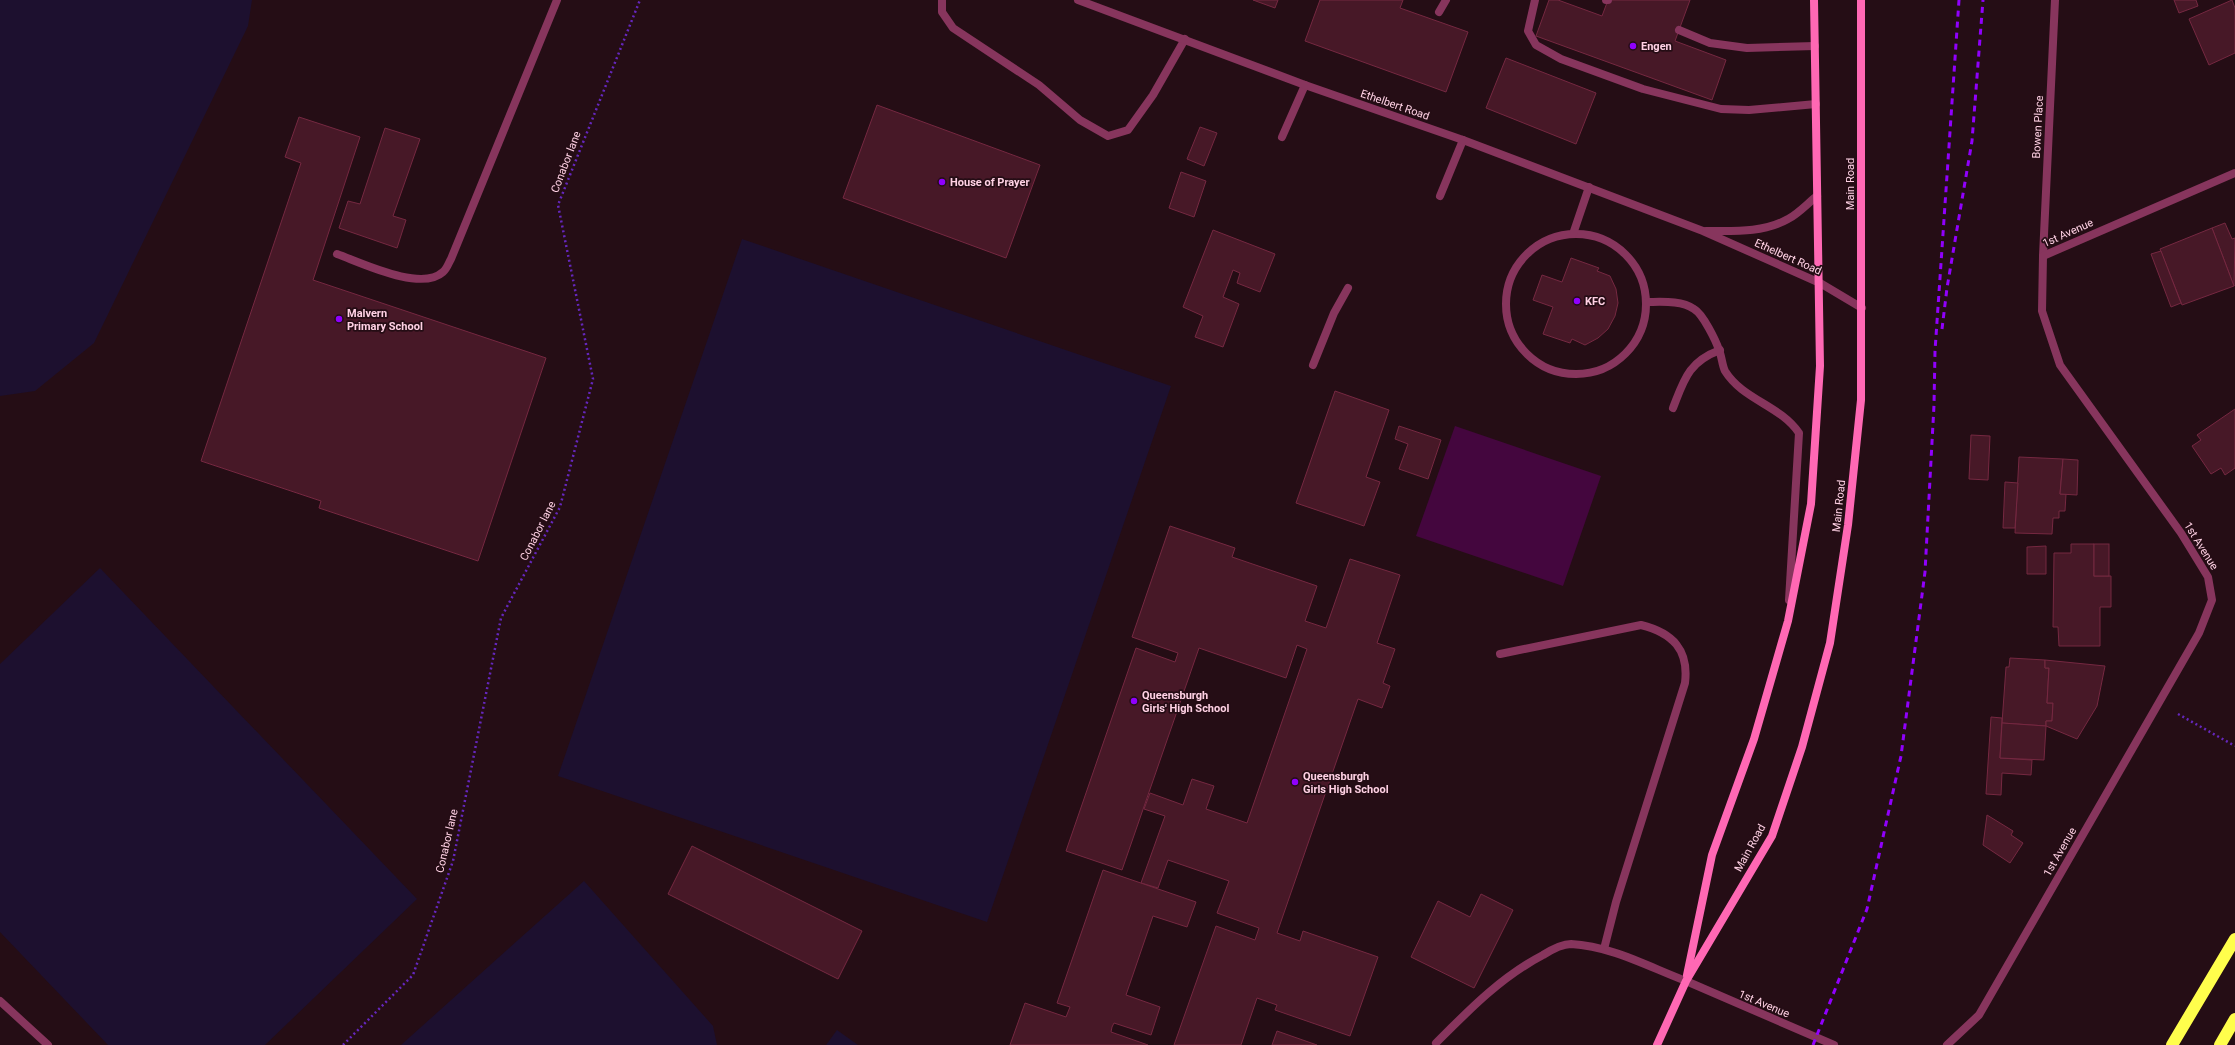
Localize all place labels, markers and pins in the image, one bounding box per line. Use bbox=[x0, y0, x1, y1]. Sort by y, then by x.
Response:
place label: Engen bbox=[1641, 40, 1672, 53]
marker: Engen bbox=[1628, 41, 1638, 51]
place label: House of Prayer bbox=[950, 176, 1030, 189]
marker: House of Prayer bbox=[937, 177, 947, 187]
place label: KFC bbox=[1585, 295, 1605, 308]
marker: KFC bbox=[1572, 296, 1582, 306]
place label: Malvern Primary School bbox=[347, 307, 423, 333]
marker: Malvern Primary School bbox=[334, 314, 344, 324]
place label: Queensburgh Girls' High School bbox=[1142, 689, 1229, 715]
marker: Queensburgh Girls' High School bbox=[1129, 696, 1139, 706]
place label: Queensburgh Girls High School bbox=[1303, 770, 1389, 796]
marker: Queensburgh Girls High School bbox=[1290, 777, 1300, 787]

